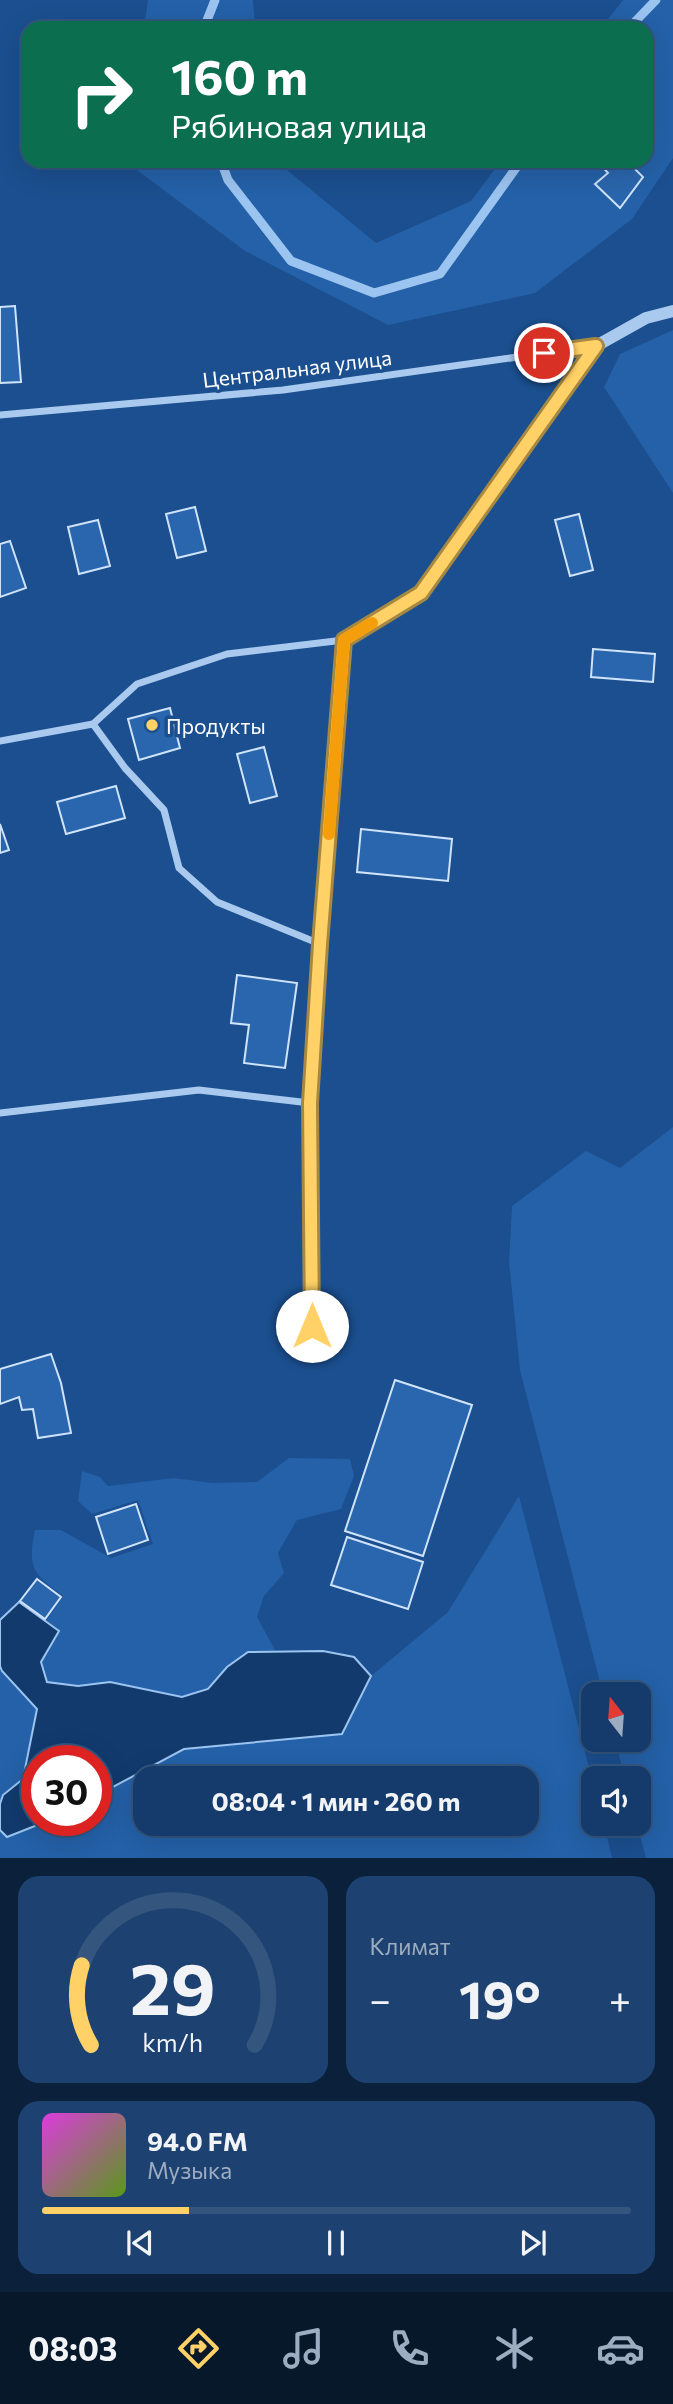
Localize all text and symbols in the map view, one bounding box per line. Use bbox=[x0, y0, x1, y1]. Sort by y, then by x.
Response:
text: 160 m bbox=[171, 45, 308, 105]
icon: right bbox=[56, 49, 147, 140]
text: Рябиновая улица bbox=[171, 105, 427, 145]
pin bbox=[514, 323, 574, 383]
icon: arrive bbox=[525, 334, 563, 372]
street label: Центральная улица bbox=[201, 344, 393, 392]
place label: Продукты bbox=[166, 713, 266, 738]
marker: Продукты bbox=[144, 717, 160, 733]
position arrow bbox=[275, 1289, 349, 1363]
north arrow bbox=[581, 1682, 651, 1752]
map controls bbox=[581, 1682, 651, 1836]
speed limit sign: 30 bbox=[21, 1745, 112, 1836]
button: sound bbox=[581, 1766, 651, 1836]
text: 08:04 · 1 мин · 260 m bbox=[212, 1785, 460, 1816]
text: Климат bbox=[370, 1932, 451, 1960]
text: 29 bbox=[130, 1942, 216, 2031]
text: 19° bbox=[459, 1966, 541, 2030]
text: − bbox=[370, 1975, 391, 2022]
text: + bbox=[609, 1975, 631, 2022]
text: km/h bbox=[142, 2027, 203, 2057]
text: 94.0 FM bbox=[147, 2125, 248, 2156]
text: Музыка bbox=[147, 2156, 232, 2184]
icon: previous bbox=[121, 2224, 159, 2262]
icon: pause bbox=[317, 2224, 355, 2262]
icon: next bbox=[514, 2224, 552, 2262]
icon: directions bbox=[174, 2324, 223, 2373]
icon: music bbox=[279, 2324, 328, 2373]
icon: phone bbox=[385, 2324, 434, 2373]
icon: climate bbox=[490, 2324, 539, 2373]
icon: car bbox=[596, 2324, 645, 2373]
text: 08:03 bbox=[28, 2328, 117, 2368]

